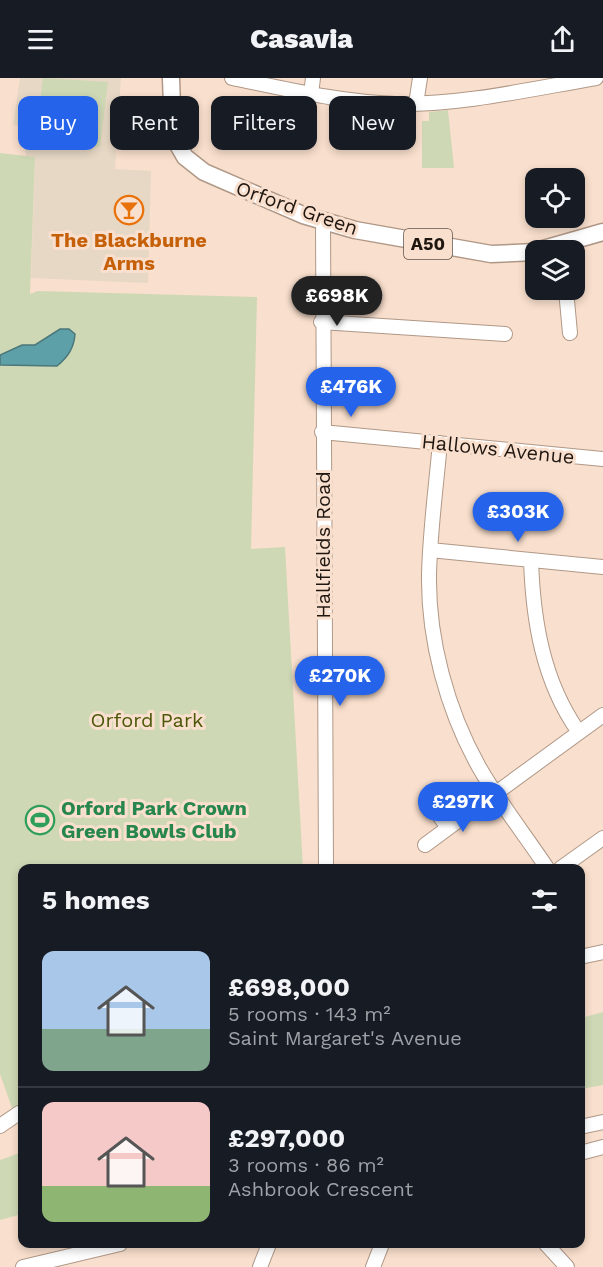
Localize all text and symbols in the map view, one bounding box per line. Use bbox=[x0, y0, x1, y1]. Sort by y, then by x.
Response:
icon: menu bbox=[24, 23, 57, 56]
text: Casavia bbox=[250, 23, 353, 55]
icon: share bbox=[546, 23, 579, 56]
chip: Buy bbox=[18, 96, 98, 150]
chip: Rent bbox=[110, 96, 199, 150]
chip: Filters bbox=[211, 96, 317, 150]
chip: New bbox=[329, 96, 416, 150]
map controls bbox=[525, 168, 585, 300]
button: locate bbox=[525, 168, 585, 228]
street label: Orford Green bbox=[233, 176, 361, 240]
bar icon: The Blackburne Arms bbox=[113, 194, 145, 226]
place label: The Blackburne Arms bbox=[51, 228, 207, 275]
road number: A50 bbox=[404, 229, 452, 259]
button: layers bbox=[525, 240, 585, 300]
pin: £698K bbox=[295, 276, 379, 327]
text: £698K bbox=[305, 283, 369, 307]
pin: £476K bbox=[309, 367, 393, 418]
text: £476K bbox=[320, 374, 382, 398]
street label: Hallows Avenue bbox=[420, 429, 576, 469]
street label: Hallfields Road bbox=[311, 471, 335, 619]
pin: £303K bbox=[476, 492, 560, 543]
text: £303K bbox=[487, 499, 549, 523]
pin: £270K bbox=[298, 656, 382, 707]
text: £270K bbox=[309, 663, 371, 687]
park label: Orford Park bbox=[91, 708, 203, 732]
pin: £297K bbox=[421, 782, 505, 833]
text: £297K bbox=[432, 789, 494, 813]
place label: Orford Park Crown Green Bowls Club bbox=[61, 796, 247, 843]
sports icon: Orford Park Crown Green Bowls Club bbox=[24, 804, 56, 836]
icon: filters bbox=[528, 884, 561, 917]
text: 5 homes bbox=[42, 885, 150, 915]
text: £698,000 bbox=[228, 972, 350, 1002]
icon: home bbox=[90, 975, 162, 1047]
text: 5 rooms · 143 m² bbox=[228, 1002, 391, 1026]
text: Saint Margaret's Avenue bbox=[228, 1026, 462, 1050]
text: £297,000 bbox=[228, 1123, 345, 1153]
icon: home bbox=[90, 1126, 162, 1198]
text: 3 rooms · 86 m² bbox=[228, 1153, 384, 1177]
text: Ashbrook Crescent bbox=[228, 1177, 413, 1201]

